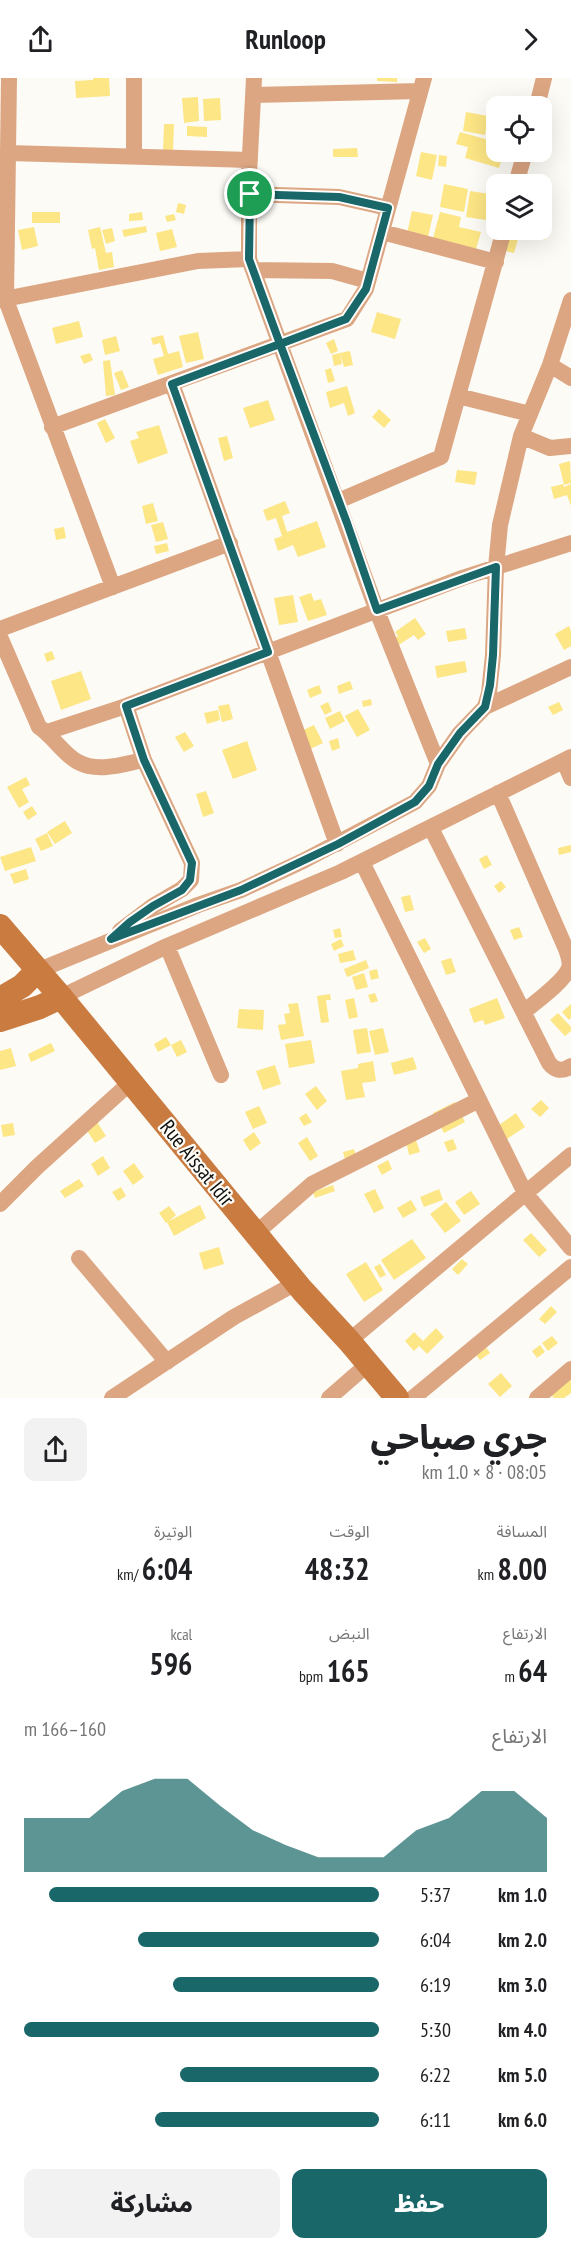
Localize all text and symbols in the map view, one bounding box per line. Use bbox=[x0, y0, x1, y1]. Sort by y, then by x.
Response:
text: Runloop bbox=[245, 22, 326, 56]
icon: share bbox=[24, 23, 57, 56]
icon: forward bbox=[514, 23, 547, 56]
map controls bbox=[486, 96, 552, 240]
button: locate bbox=[486, 96, 552, 162]
pin bbox=[224, 168, 275, 219]
button: layers bbox=[486, 174, 552, 240]
icon: arrive bbox=[233, 177, 266, 210]
street label: Rue Aissat Idir bbox=[154, 1114, 241, 1212]
text: جري صباحي bbox=[371, 1415, 547, 1458]
button: share bbox=[24, 1418, 87, 1481]
text: 08:05 · 8 × 1.0 km bbox=[422, 1459, 547, 1485]
text: الوتيرة bbox=[154, 1521, 192, 1541]
text: الوقت bbox=[330, 1521, 370, 1541]
text: المسافة bbox=[497, 1521, 547, 1541]
text: 6:04 bbox=[142, 1549, 192, 1588]
text: 48:32 bbox=[305, 1549, 370, 1588]
text: 8.00 bbox=[498, 1549, 547, 1588]
text: /km bbox=[117, 1564, 142, 1584]
text: km bbox=[478, 1564, 498, 1584]
text: النبض bbox=[329, 1623, 370, 1643]
text: الارتفاع bbox=[503, 1623, 547, 1643]
text: kcal bbox=[170, 1624, 192, 1644]
text: 596 bbox=[149, 1644, 192, 1683]
text: 165 bbox=[327, 1651, 370, 1690]
text: 64 bbox=[518, 1651, 547, 1690]
text: bpm bbox=[299, 1666, 327, 1686]
text: m bbox=[504, 1666, 518, 1686]
text: 160–166 m bbox=[24, 1716, 106, 1742]
text: الارتفاع bbox=[492, 1723, 547, 1749]
text: 5:37 bbox=[420, 1882, 451, 1908]
text: 1.0 km bbox=[498, 1882, 547, 1908]
text: 6:04 bbox=[420, 1927, 451, 1953]
text: 2.0 km bbox=[498, 1927, 547, 1953]
text: 6:19 bbox=[420, 1972, 451, 1998]
text: 3.0 km bbox=[498, 1972, 547, 1998]
text: 5:30 bbox=[420, 2017, 451, 2043]
text: 4.0 km bbox=[498, 2017, 547, 2043]
text: 6:22 bbox=[420, 2062, 451, 2088]
text: 5.0 km bbox=[498, 2062, 547, 2088]
text: 6:11 bbox=[420, 2107, 451, 2133]
text: 6.0 km bbox=[498, 2107, 547, 2133]
button: مشاركة bbox=[24, 2169, 280, 2238]
button: حفظ bbox=[292, 2169, 547, 2238]

